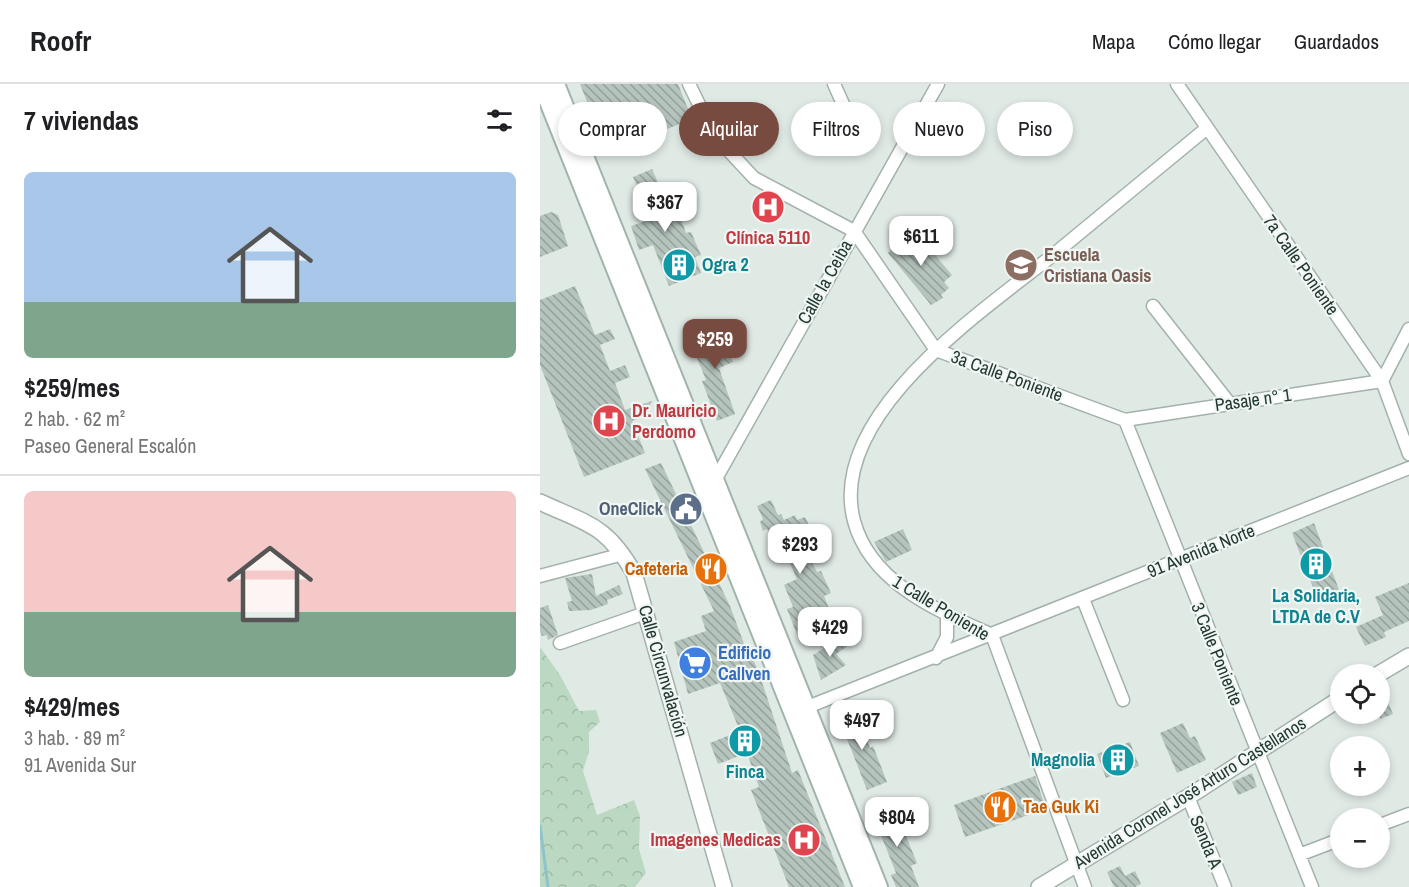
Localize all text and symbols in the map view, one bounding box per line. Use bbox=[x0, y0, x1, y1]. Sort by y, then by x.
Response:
text: Roofr bbox=[30, 22, 91, 60]
text: Mapa bbox=[1092, 27, 1135, 56]
text: Cómo llegar bbox=[1168, 27, 1261, 56]
text: Guardados bbox=[1294, 27, 1379, 56]
chip: Comprar bbox=[558, 102, 667, 156]
chip: Alquilar bbox=[679, 102, 779, 156]
chip: Filtros bbox=[791, 102, 881, 156]
chip: Nuevo bbox=[893, 102, 985, 156]
chip: Piso bbox=[997, 102, 1073, 156]
text: 7 viviendas bbox=[24, 103, 139, 138]
icon: filters bbox=[483, 104, 516, 137]
pin: $367 bbox=[629, 182, 701, 233]
text: $367 bbox=[647, 188, 683, 215]
hospital icon: Clínica 5110 bbox=[750, 189, 786, 225]
street label: 7a Calle Poniente bbox=[1258, 209, 1345, 320]
icon: home bbox=[216, 211, 324, 319]
pin: $611 bbox=[885, 216, 957, 267]
text: $611 bbox=[903, 222, 939, 249]
place label: Clínica 5110 bbox=[726, 225, 810, 250]
street label: Calle la Ceiba bbox=[791, 235, 858, 328]
place label: Escuela Cristiana Oasis bbox=[1044, 242, 1151, 288]
building icon: Ogra 2 bbox=[661, 247, 697, 283]
school or university icon: Escuela Cristiana Oasis bbox=[1003, 247, 1039, 283]
place label: Ogra 2 bbox=[702, 252, 749, 277]
pin: $259 bbox=[679, 319, 751, 370]
text: $259 bbox=[697, 325, 733, 352]
street label: 3a Calle Poniente bbox=[948, 344, 1067, 407]
text: $259/mes bbox=[24, 370, 120, 405]
street label: Pasaje n° 1 bbox=[1213, 382, 1294, 417]
place label: Dr. Mauricio Perdomo bbox=[632, 398, 717, 444]
hospital icon: Dr. Mauricio Perdomo bbox=[591, 403, 627, 439]
text: 2 hab. · 62 m² bbox=[24, 405, 125, 432]
text: Paseo General Escalón bbox=[24, 432, 196, 459]
public building icon: OneClick bbox=[668, 491, 704, 527]
place label: OneClick bbox=[599, 496, 664, 521]
street label: 91 Avenida Norte bbox=[1143, 518, 1258, 583]
pin: $293 bbox=[764, 524, 836, 575]
icon: home bbox=[216, 530, 324, 638]
text: $293 bbox=[782, 530, 818, 557]
building icon: La Solidaria, LTDA de C.V bbox=[1298, 546, 1334, 582]
restaurant icon: Cafeteria bbox=[693, 551, 729, 587]
place label: Cafeteria bbox=[625, 556, 689, 581]
street label: 1 Calle Poniente bbox=[888, 569, 994, 646]
place label: La Solidaria, LTDA de C.V bbox=[1272, 583, 1360, 629]
street label: 3 Calle Poniente bbox=[1185, 599, 1249, 709]
street label: Calle Circunvalación bbox=[633, 602, 694, 740]
pin: $429 bbox=[794, 607, 866, 658]
text: $429 bbox=[812, 613, 848, 640]
place label: Edificio Callven bbox=[718, 640, 771, 686]
supermarket icon: Edificio Callven bbox=[677, 645, 713, 681]
map controls bbox=[1330, 664, 1390, 868]
button: locate bbox=[1330, 664, 1390, 724]
text: $429/mes bbox=[24, 689, 120, 724]
pin: $497 bbox=[826, 700, 898, 751]
text: $497 bbox=[844, 706, 880, 733]
street label: Avenida Coronel José Arturo Castellanos bbox=[1068, 711, 1311, 875]
building icon: Finca bbox=[727, 723, 763, 759]
text: 3 hab. · 89 m² bbox=[24, 724, 125, 751]
button: + bbox=[1330, 736, 1390, 796]
building icon: Magnolia bbox=[1100, 742, 1136, 778]
place label: Magnolia bbox=[1031, 747, 1096, 772]
text: 91 Avenida Sur bbox=[24, 751, 136, 778]
place label: Finca bbox=[726, 759, 765, 784]
restaurant icon: Tae Guk Ki bbox=[982, 789, 1018, 825]
place label: Tae Guk Ki bbox=[1023, 794, 1099, 819]
pin: $804 bbox=[861, 797, 933, 848]
text: $804 bbox=[879, 803, 915, 830]
button: − bbox=[1330, 808, 1390, 868]
street label: Senda A bbox=[1184, 811, 1229, 873]
hospital icon: Imagenes Medicas bbox=[786, 822, 822, 858]
place label: Imagenes Medicas bbox=[651, 827, 781, 852]

